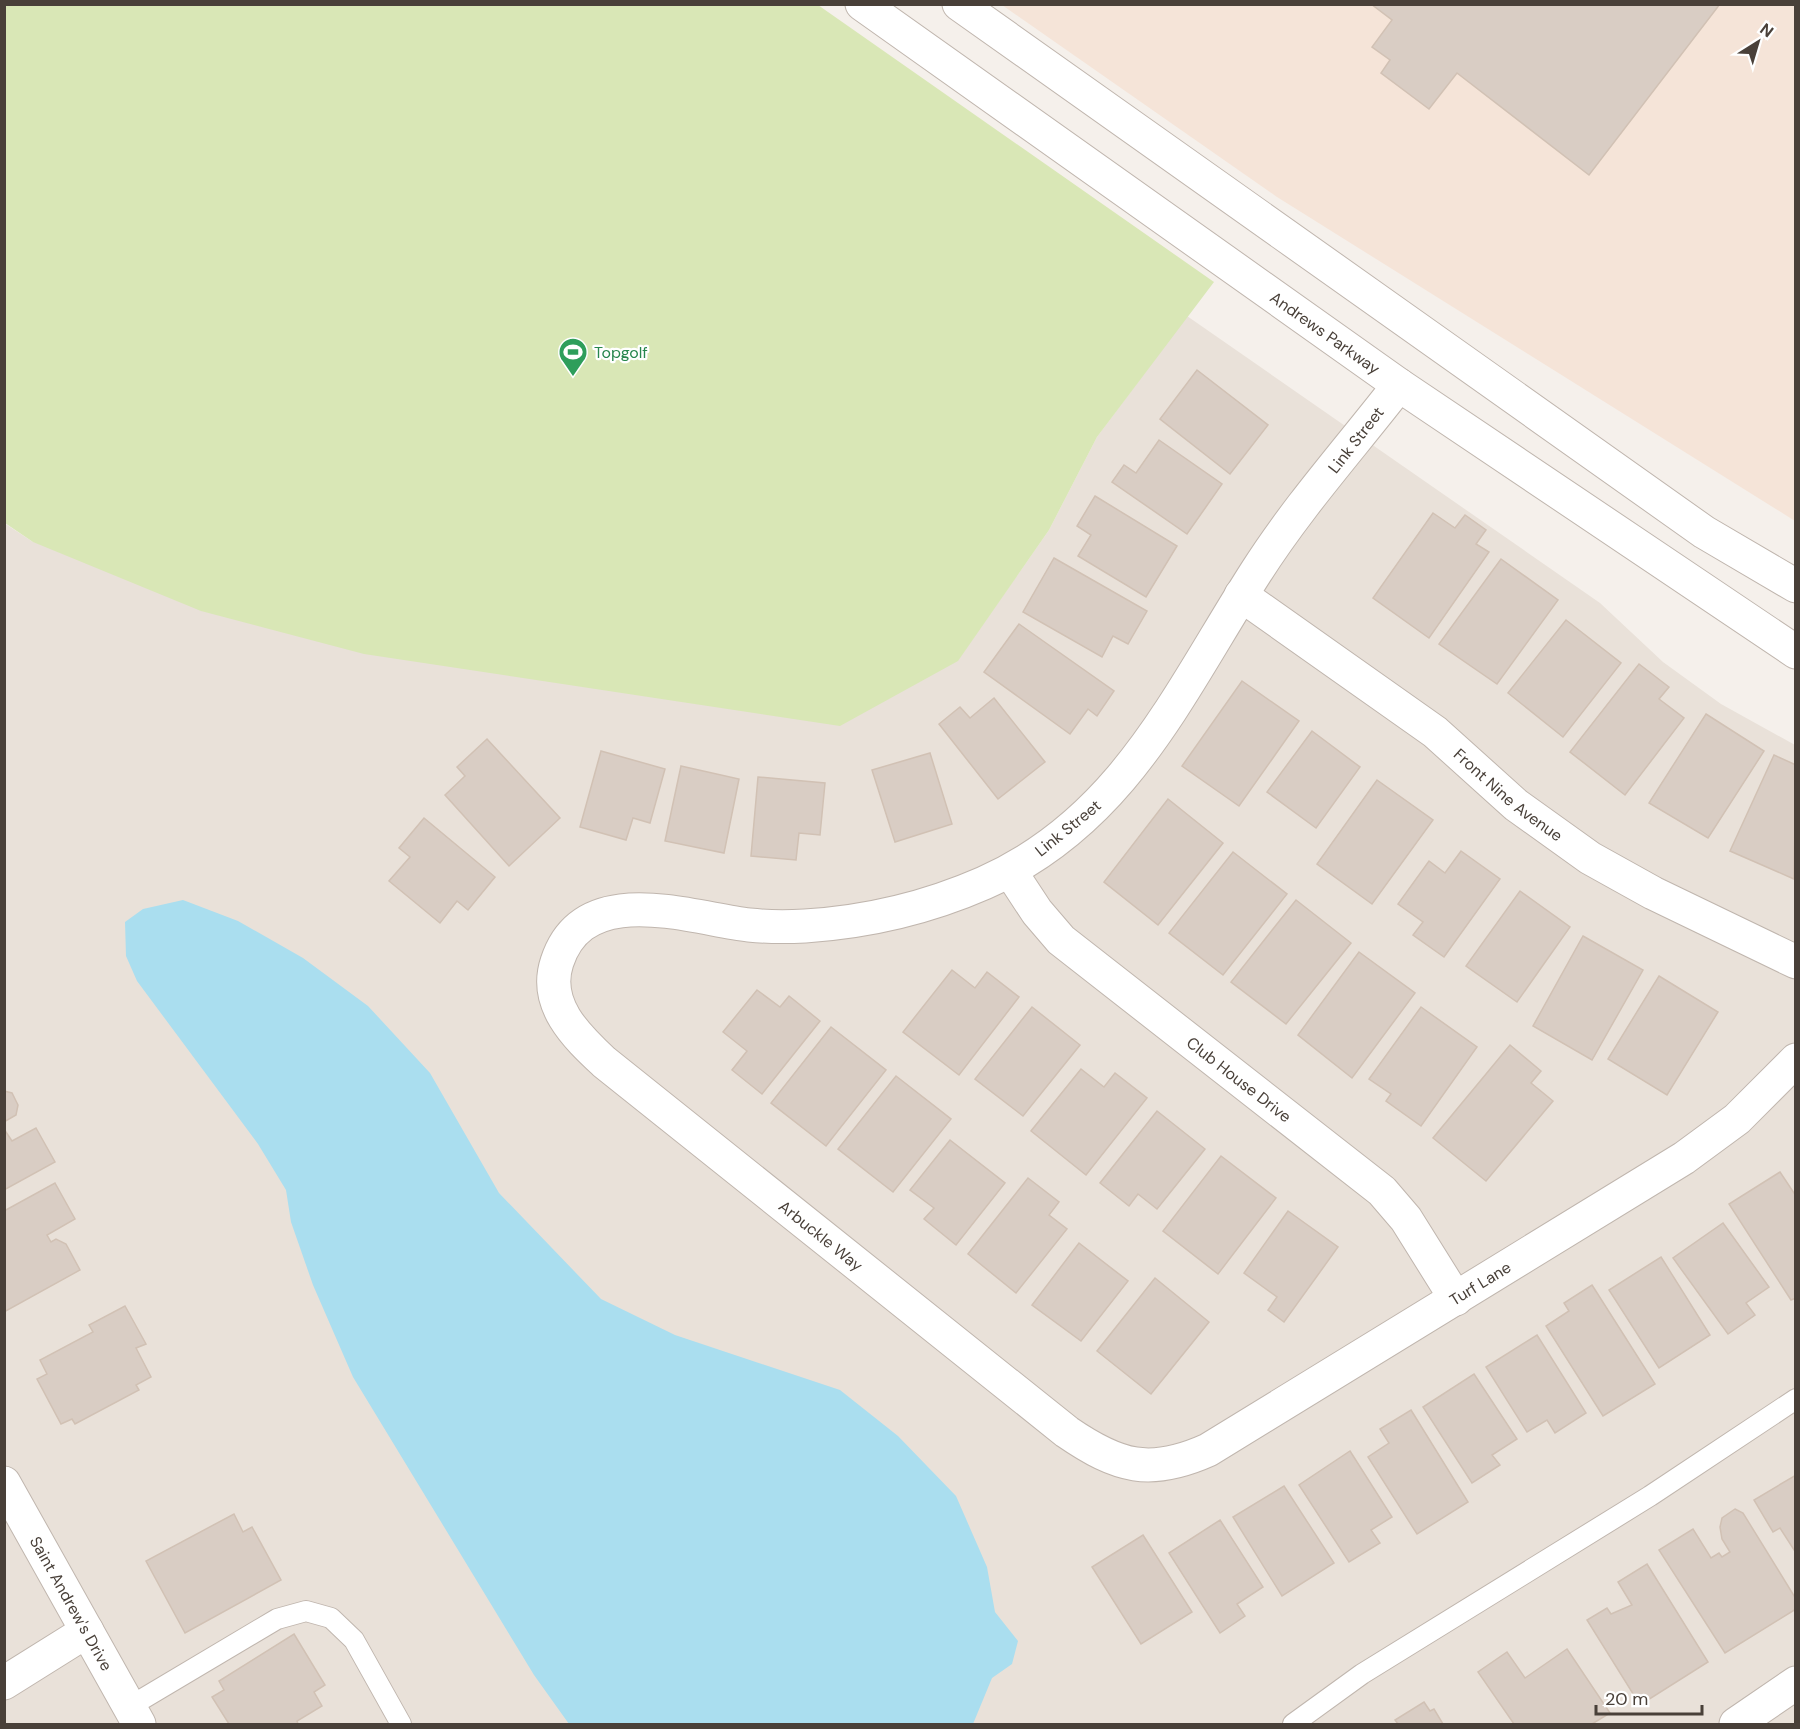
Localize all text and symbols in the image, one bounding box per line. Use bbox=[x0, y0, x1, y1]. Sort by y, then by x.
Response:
north arrow bbox=[1728, 12, 1788, 72]
text: N bbox=[1756, 19, 1778, 42]
street label: Andrews Parkway bbox=[1266, 287, 1384, 379]
sports icon: Topgolf bbox=[557, 336, 589, 378]
place label: Topgolf bbox=[594, 342, 648, 363]
street label: Link Street bbox=[1323, 402, 1389, 478]
street label: Front Nine Avenue bbox=[1449, 744, 1567, 846]
street label: Link Street bbox=[1031, 795, 1105, 861]
street label: Club House Drive bbox=[1182, 1032, 1296, 1127]
street label: Arbuckle Way bbox=[775, 1195, 868, 1276]
street label: Turf Lane bbox=[1445, 1256, 1515, 1310]
street label: Saint Andrew's Drive bbox=[25, 1532, 117, 1674]
scale bar bbox=[1596, 1678, 1702, 1716]
text: 20 m bbox=[1605, 1687, 1648, 1711]

